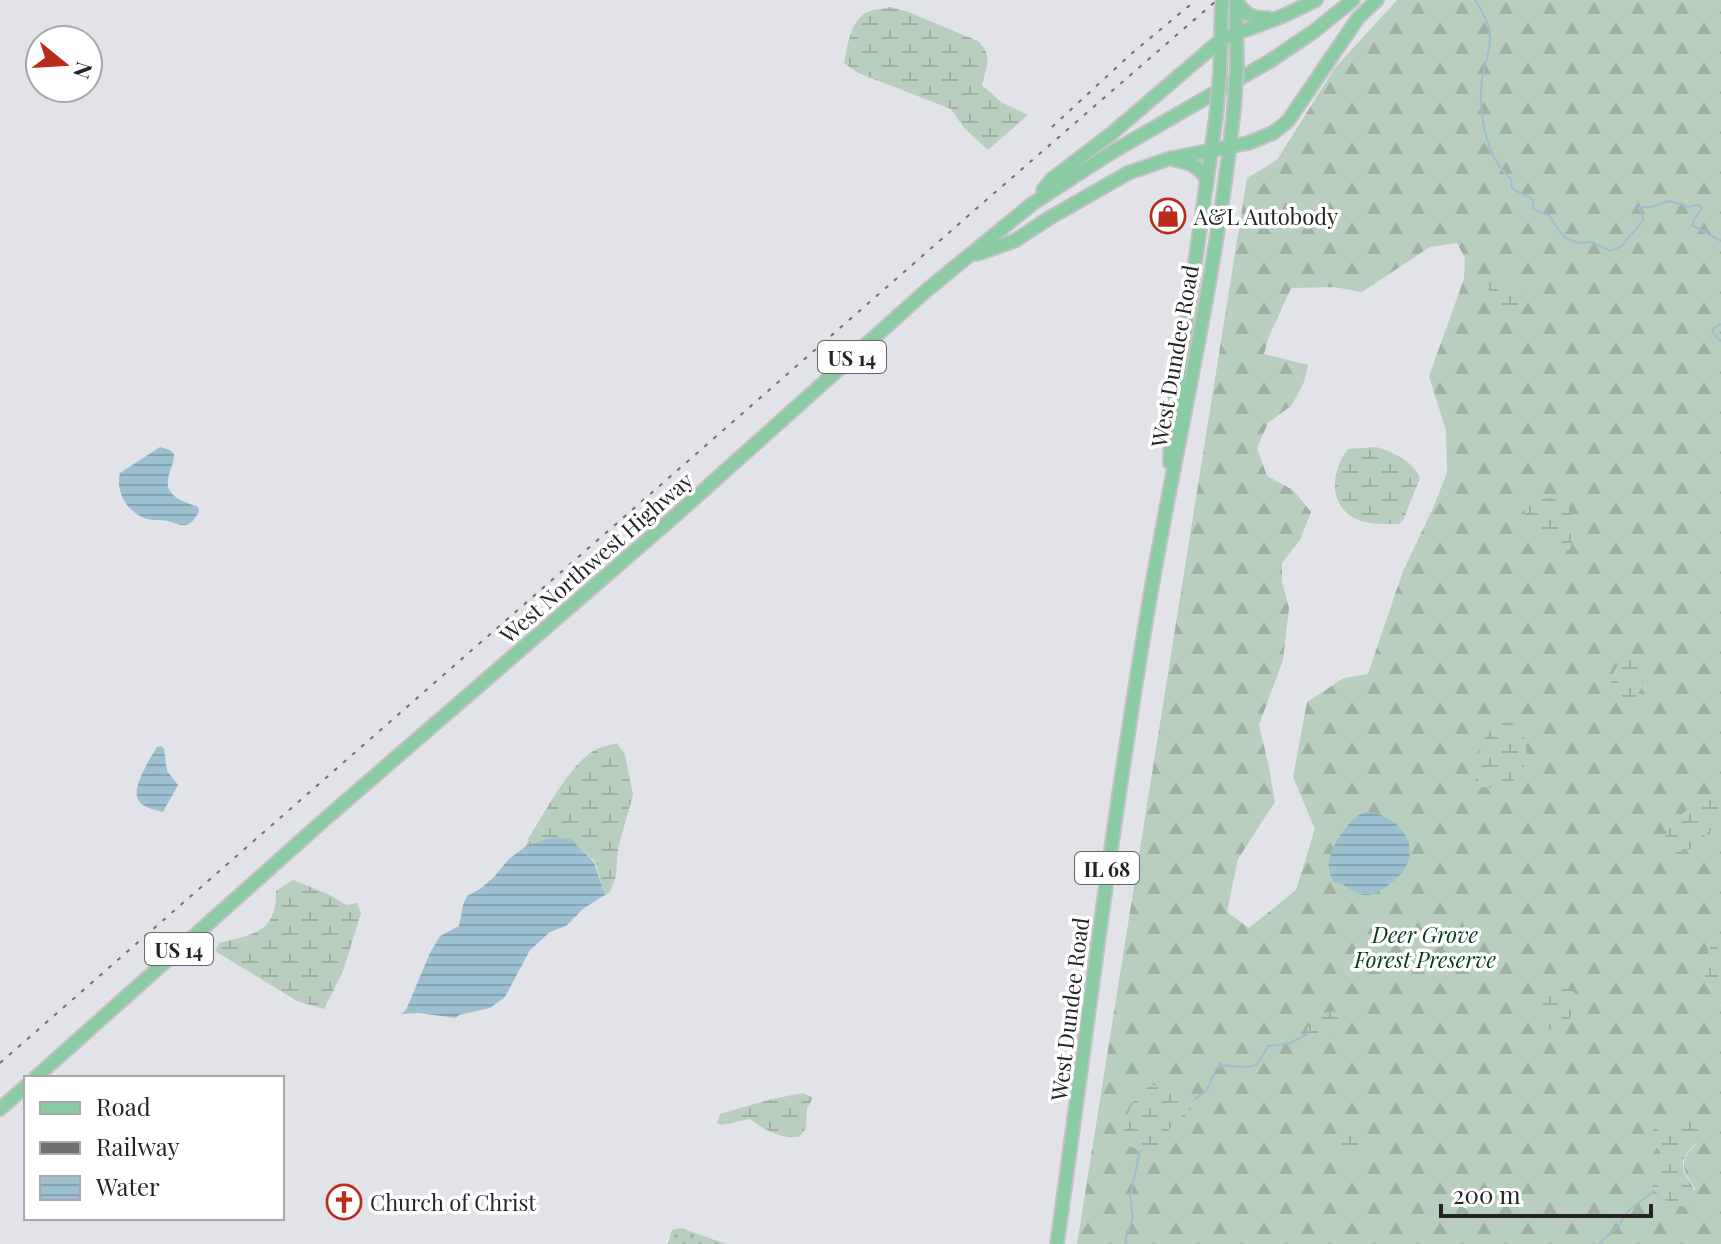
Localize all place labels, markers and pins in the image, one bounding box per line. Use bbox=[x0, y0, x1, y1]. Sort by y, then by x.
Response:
shop icon: A&L Autobody bbox=[1149, 197, 1187, 235]
place label: A&L Autobody bbox=[1193, 201, 1338, 231]
church icon: Church of Christ bbox=[325, 1183, 363, 1221]
place label: Church of Christ bbox=[370, 1187, 537, 1217]

